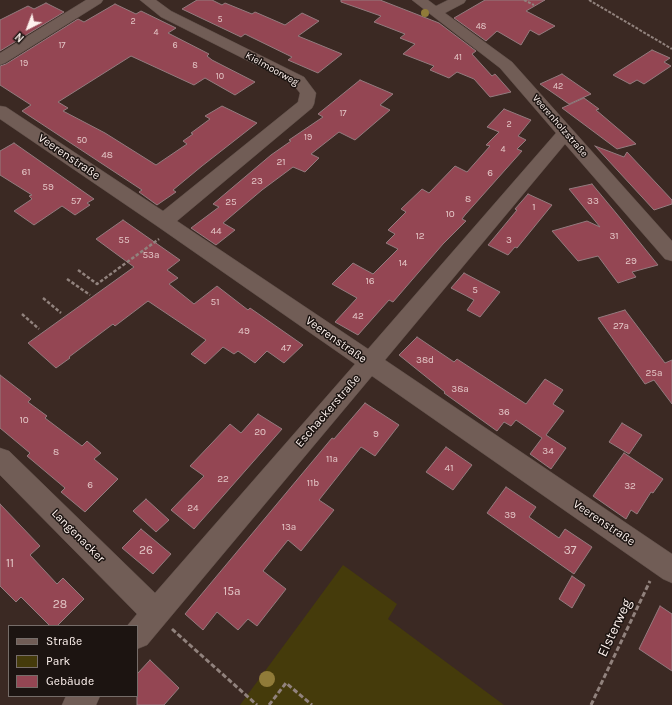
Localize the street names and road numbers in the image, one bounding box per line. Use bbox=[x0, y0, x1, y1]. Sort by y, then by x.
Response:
street label: Kielmoorweg bbox=[243, 49, 301, 89]
street label: Veerenholzstraße bbox=[530, 92, 590, 160]
street label: Veerenstraße bbox=[35, 131, 103, 183]
street label: Veerenstraße bbox=[302, 314, 370, 366]
street label: Eschackerstraße bbox=[292, 372, 364, 450]
street label: Veerenstraße bbox=[570, 497, 638, 549]
street label: Langenacker bbox=[48, 506, 108, 566]
street label: Elsterweg bbox=[594, 596, 636, 660]

